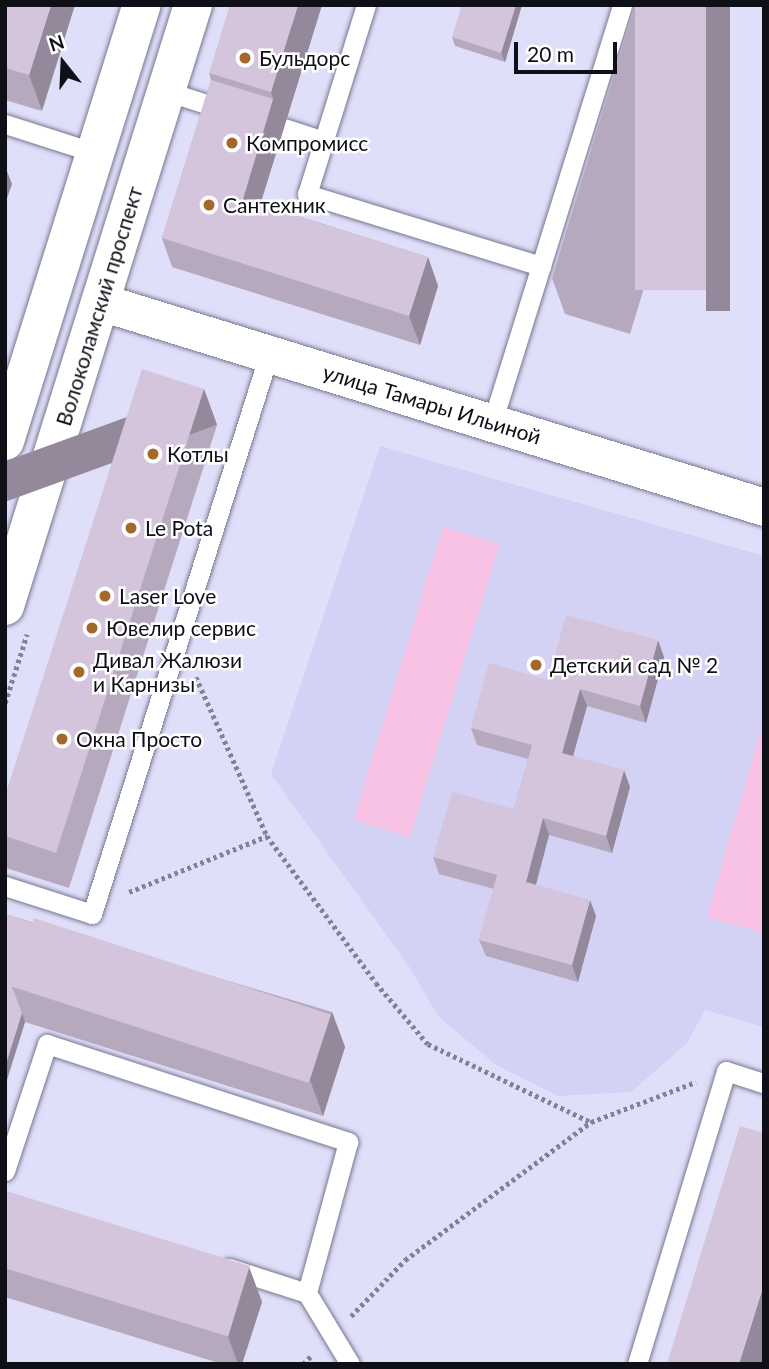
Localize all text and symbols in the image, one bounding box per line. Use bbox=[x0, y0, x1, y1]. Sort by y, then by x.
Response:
north arrow bbox=[28, 28, 98, 98]
scale bar bbox=[517, 28, 620, 72]
text: N bbox=[46, 29, 67, 56]
text: 20 m bbox=[527, 41, 574, 66]
place label: Бульдорс bbox=[259, 45, 350, 71]
marker: Бульдорс bbox=[237, 50, 253, 66]
place label: Компромисс bbox=[246, 130, 368, 156]
marker: Компромисс bbox=[224, 135, 240, 151]
street label: Волоколамский проспект bbox=[51, 183, 147, 429]
place label: Сантехник bbox=[223, 192, 326, 218]
marker: Сантехник bbox=[201, 197, 217, 213]
street label: улица Тамары Ильиной bbox=[320, 359, 544, 449]
place label: Котлы bbox=[167, 441, 229, 467]
marker: Котлы bbox=[145, 446, 161, 462]
place label: Le Pota bbox=[145, 515, 213, 541]
marker: Le Pota bbox=[123, 520, 139, 536]
place label: Laser Love bbox=[119, 583, 217, 609]
marker: Laser Love bbox=[97, 588, 113, 604]
place label: Ювелир сервис bbox=[106, 615, 256, 641]
marker: Ювелир сервис bbox=[84, 620, 100, 636]
place label: Дивал Жалюзи и Карнизы bbox=[93, 647, 242, 697]
place label: Детский сад № 2 bbox=[550, 652, 718, 678]
marker: Детский сад № 2 bbox=[528, 657, 544, 673]
marker: Дивал Жалюзи и Карнизы bbox=[71, 664, 87, 680]
place label: Окна Просто bbox=[76, 726, 202, 752]
marker: Окна Просто bbox=[54, 731, 70, 747]

